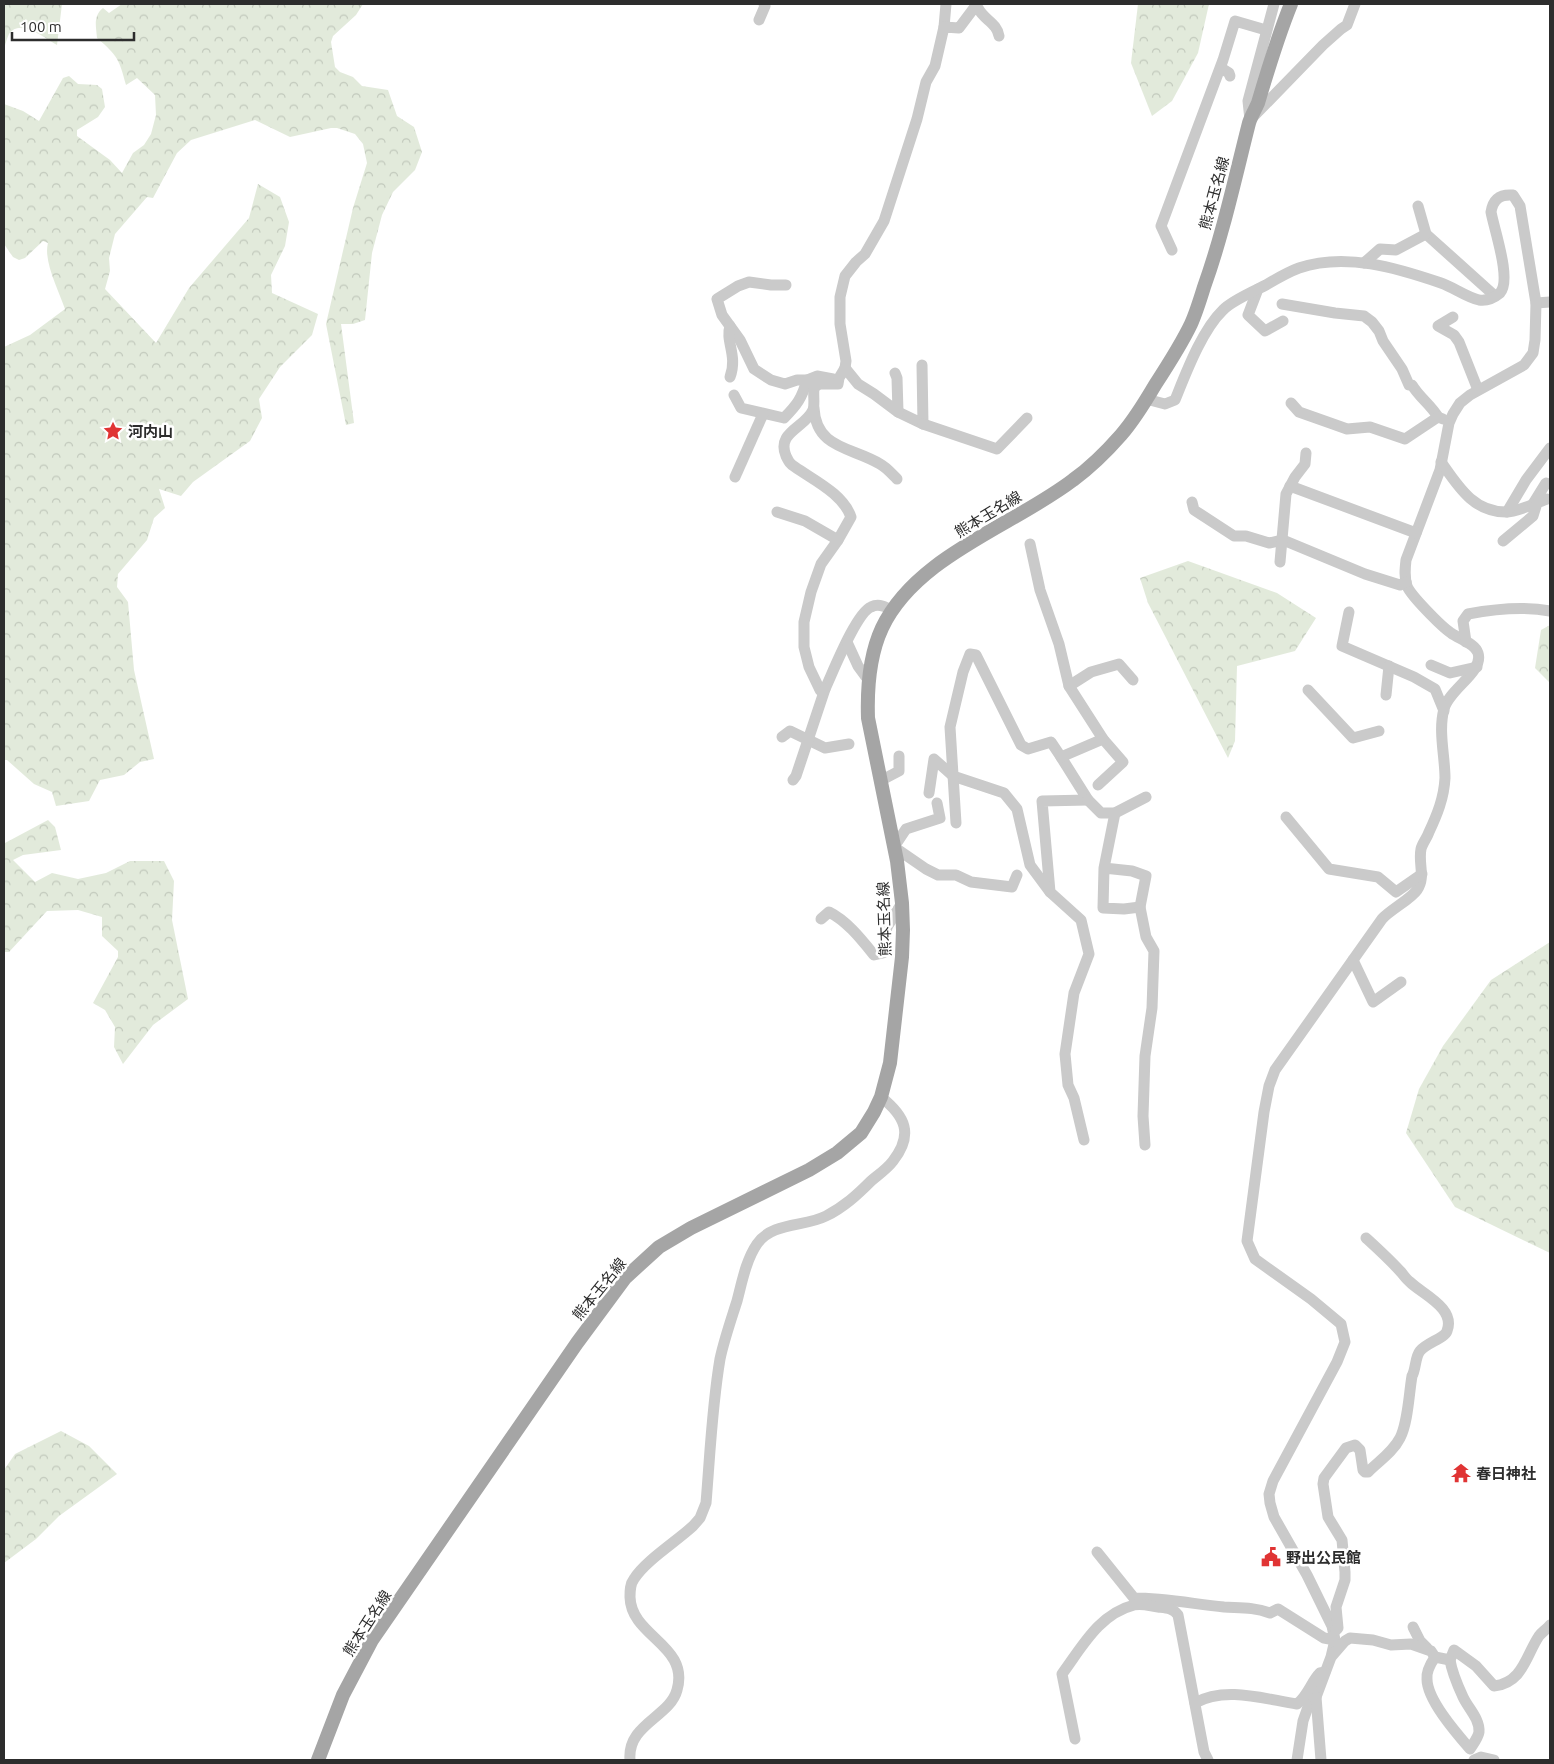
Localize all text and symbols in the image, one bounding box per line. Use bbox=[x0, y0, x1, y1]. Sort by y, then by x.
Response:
scale bar bbox=[12, 10, 135, 42]
text: 100 m bbox=[20, 18, 62, 35]
street label: 熊本玉名線 bbox=[1196, 155, 1232, 231]
place icon: 河内山 bbox=[102, 420, 124, 442]
place label: 河内山 bbox=[128, 423, 173, 440]
street label: 熊本玉名線 bbox=[951, 487, 1025, 541]
street label: 熊本玉名線 bbox=[874, 881, 894, 957]
street label: 熊本玉名線 bbox=[569, 1255, 629, 1323]
temple icon: 春日神社 bbox=[1450, 1462, 1472, 1484]
place label: 春日神社 bbox=[1476, 1465, 1536, 1482]
public building icon: 野出公民館 bbox=[1260, 1546, 1282, 1568]
place label: 野出公民館 bbox=[1286, 1549, 1361, 1566]
street label: 熊本玉名線 bbox=[339, 1587, 395, 1659]

